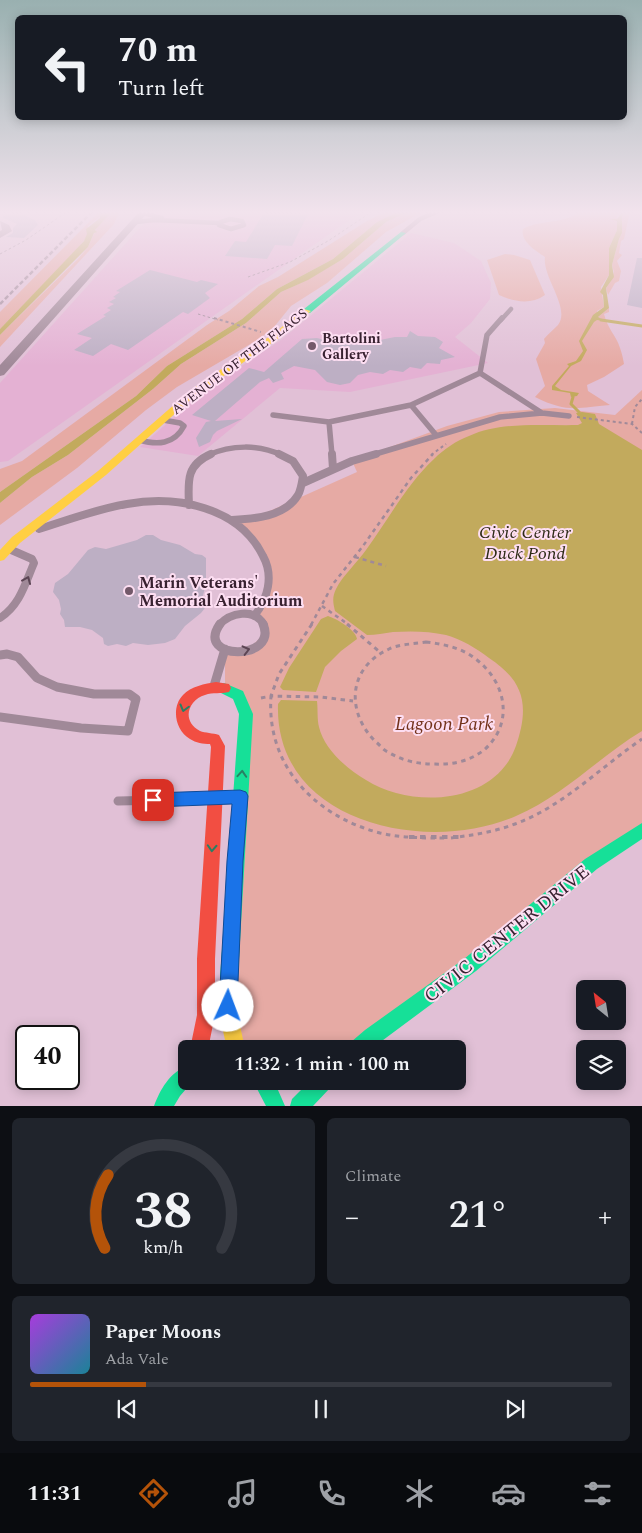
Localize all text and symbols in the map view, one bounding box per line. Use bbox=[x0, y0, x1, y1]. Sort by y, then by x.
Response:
text: 70 m bbox=[118, 24, 198, 77]
icon: left bbox=[35, 35, 100, 100]
text: Turn left bbox=[118, 72, 204, 105]
street label: AVENUE OF THE FLAGS bbox=[167, 303, 312, 420]
place label: Bartolini Gallery bbox=[322, 328, 381, 365]
marker: Bartolini Gallery bbox=[306, 340, 318, 352]
water label: Civic Center Duck Pond bbox=[479, 519, 572, 567]
place label: Marin Veterans' Memorial Auditorium bbox=[139, 571, 303, 613]
one-way arrow bbox=[20, 576, 31, 585]
marker: Marin Veterans' Memorial Auditorium bbox=[123, 585, 135, 597]
one-way arrow bbox=[241, 645, 250, 656]
one-way arrow bbox=[179, 703, 190, 712]
park label: Lagoon Park bbox=[395, 710, 493, 739]
one-way arrow bbox=[236, 770, 247, 778]
pin bbox=[132, 779, 174, 821]
icon: arrive bbox=[139, 786, 167, 814]
one-way arrow bbox=[207, 845, 218, 853]
street label: CIVIC CENTER DRIVE bbox=[418, 858, 596, 1010]
position arrow bbox=[201, 979, 253, 1031]
north arrow bbox=[576, 980, 626, 1030]
map controls bbox=[576, 980, 626, 1090]
speed limit sign: 40 bbox=[15, 1025, 80, 1090]
button: layers bbox=[576, 1040, 626, 1090]
text: 11:32 · 1 min · 100 m bbox=[234, 1050, 410, 1079]
text: Climate bbox=[345, 1164, 401, 1188]
text: 38 bbox=[134, 1172, 193, 1251]
text: 21° bbox=[449, 1187, 508, 1245]
text: − bbox=[345, 1196, 359, 1239]
text: + bbox=[598, 1196, 612, 1239]
text: km/h bbox=[143, 1234, 184, 1261]
text: Paper Moons bbox=[105, 1318, 221, 1347]
text: Ada Vale bbox=[105, 1347, 169, 1371]
icon: previous bbox=[113, 1395, 141, 1423]
icon: pause bbox=[307, 1395, 335, 1423]
icon: next bbox=[501, 1395, 529, 1423]
icon: directions bbox=[136, 1476, 171, 1511]
icon: music bbox=[225, 1476, 260, 1511]
icon: phone bbox=[314, 1476, 349, 1511]
icon: climate bbox=[402, 1476, 437, 1511]
icon: car bbox=[491, 1476, 526, 1511]
icon: filters bbox=[580, 1476, 615, 1511]
text: 11:31 bbox=[27, 1477, 82, 1510]

